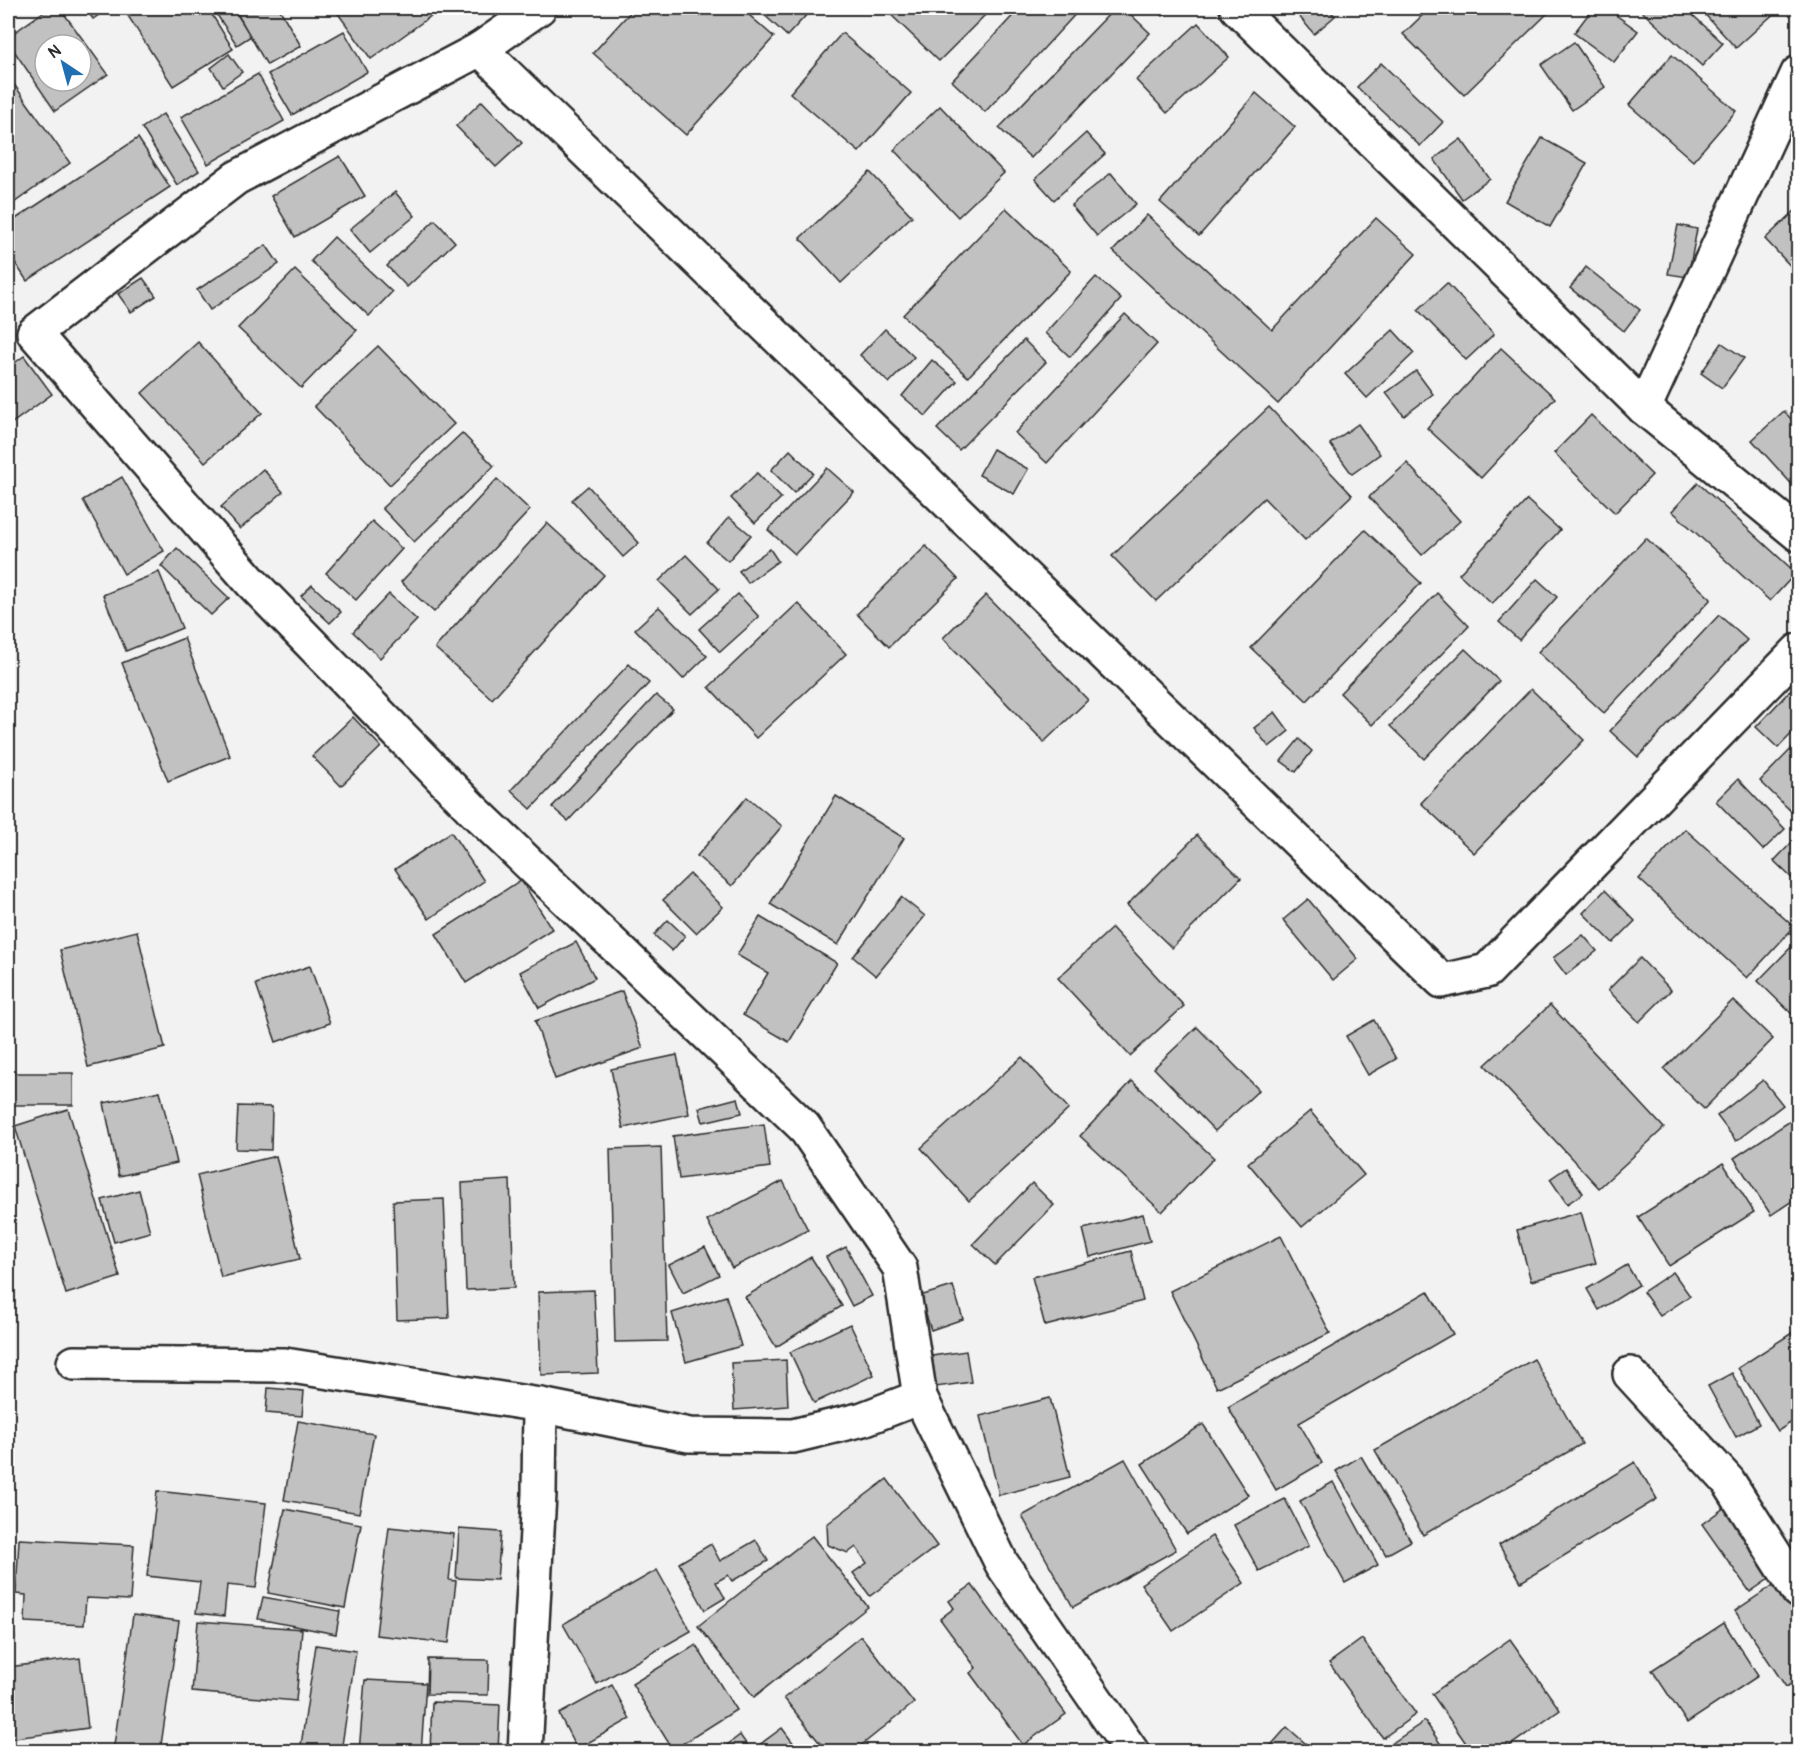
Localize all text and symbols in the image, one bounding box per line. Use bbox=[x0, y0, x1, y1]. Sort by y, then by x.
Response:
north arrow bbox=[33, 33, 93, 93]
text: N bbox=[45, 40, 65, 63]

